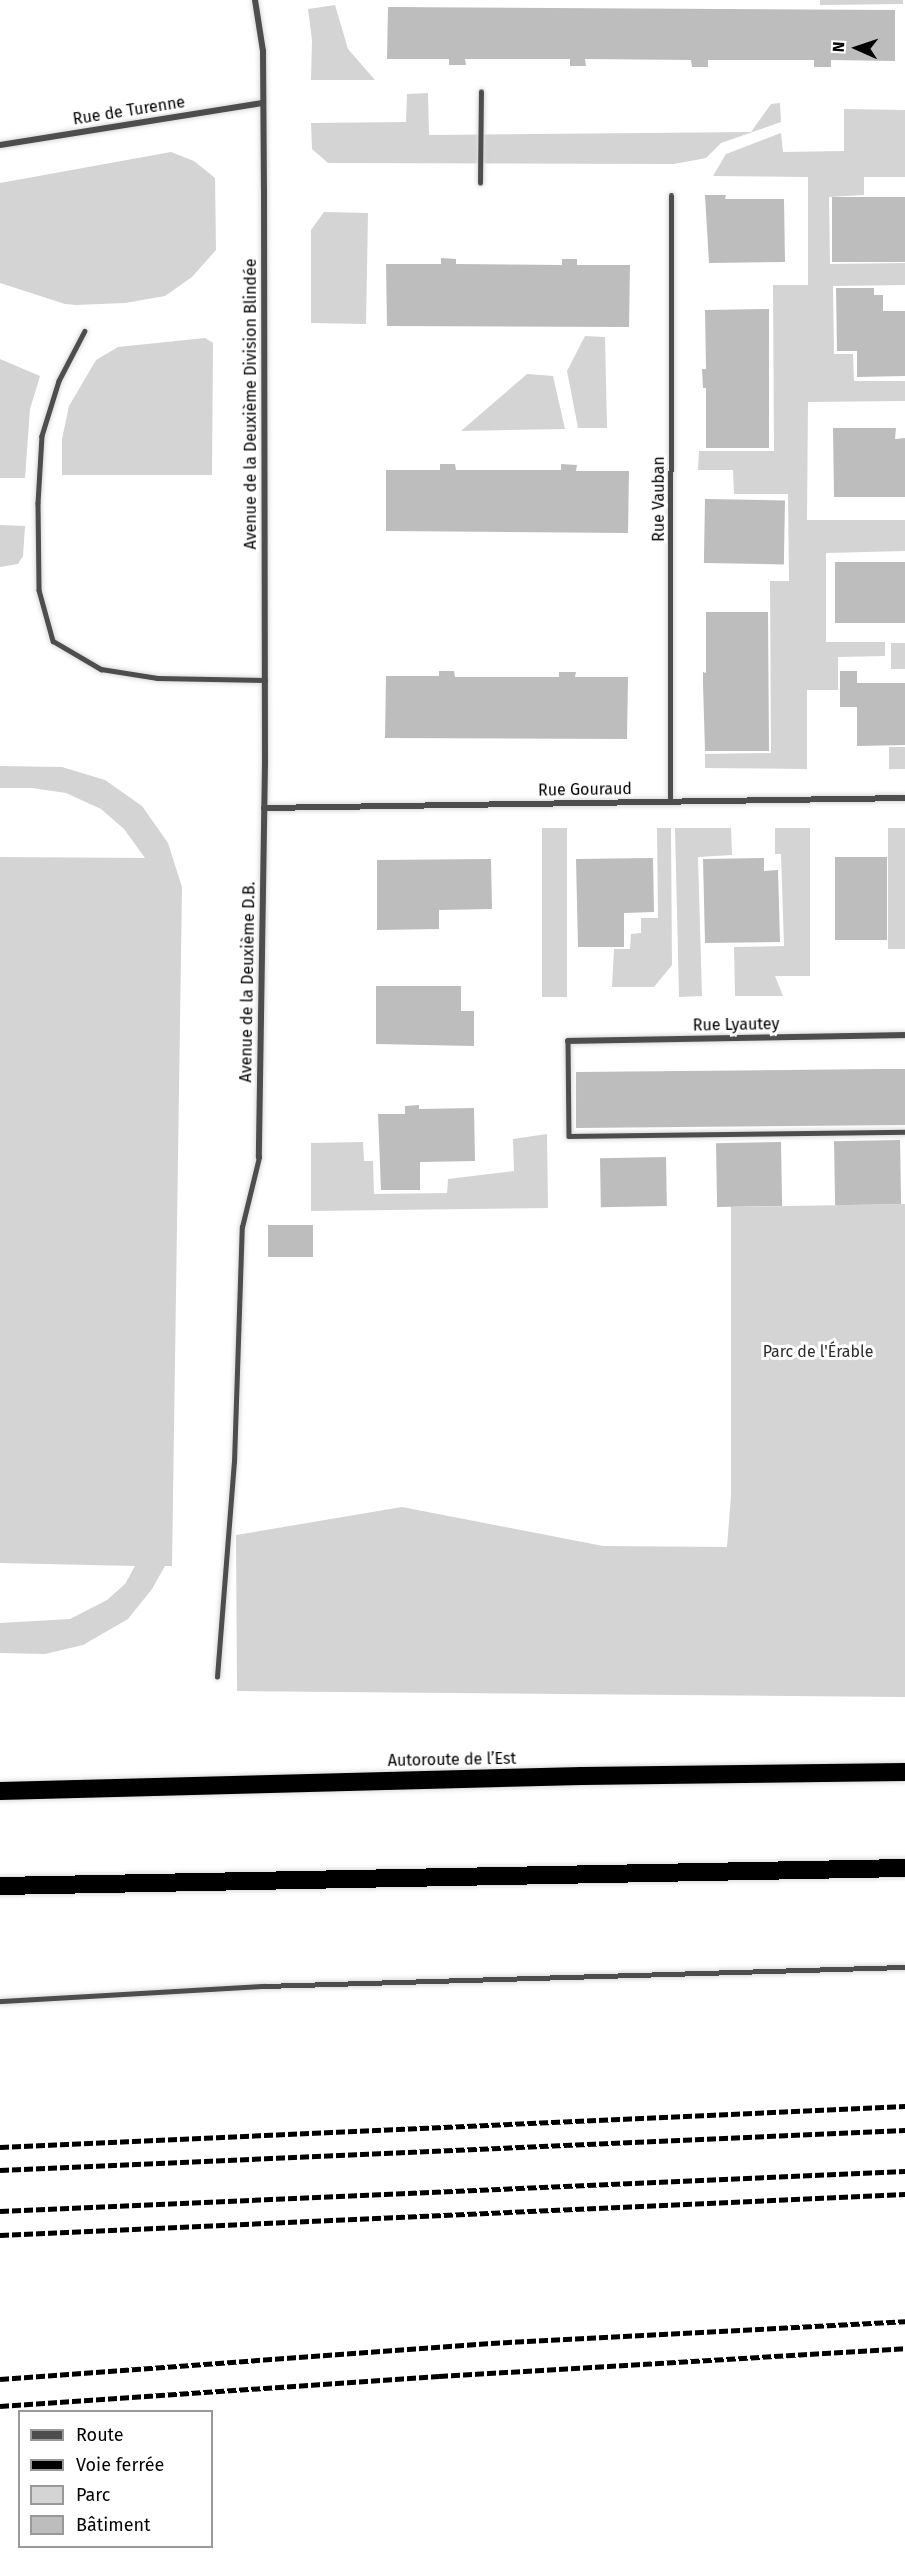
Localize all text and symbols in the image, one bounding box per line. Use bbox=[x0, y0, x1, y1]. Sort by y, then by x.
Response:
north arrow bbox=[827, 18, 887, 78]
text: N bbox=[829, 41, 848, 53]
street label: Rue de Turenne bbox=[72, 93, 186, 129]
street label: Avenue de la Deuxième Division Blindée bbox=[241, 259, 261, 549]
street label: Rue Vauban bbox=[649, 456, 669, 542]
street label: Rue Gouraud bbox=[538, 780, 632, 800]
street label: Avenue de la Deuxième D.B. bbox=[237, 881, 259, 1083]
street label: Rue Lyautey bbox=[693, 1015, 779, 1035]
park label: Parc de l'Érable bbox=[763, 1342, 873, 1362]
street label: Autoroute de l’Est bbox=[388, 1749, 516, 1771]
legend bbox=[18, 2410, 213, 2548]
text: Route bbox=[76, 2424, 124, 2446]
text: Voie ferrée bbox=[76, 2454, 164, 2476]
text: Parc bbox=[76, 2484, 110, 2506]
text: Bâtiment bbox=[76, 2514, 151, 2536]

